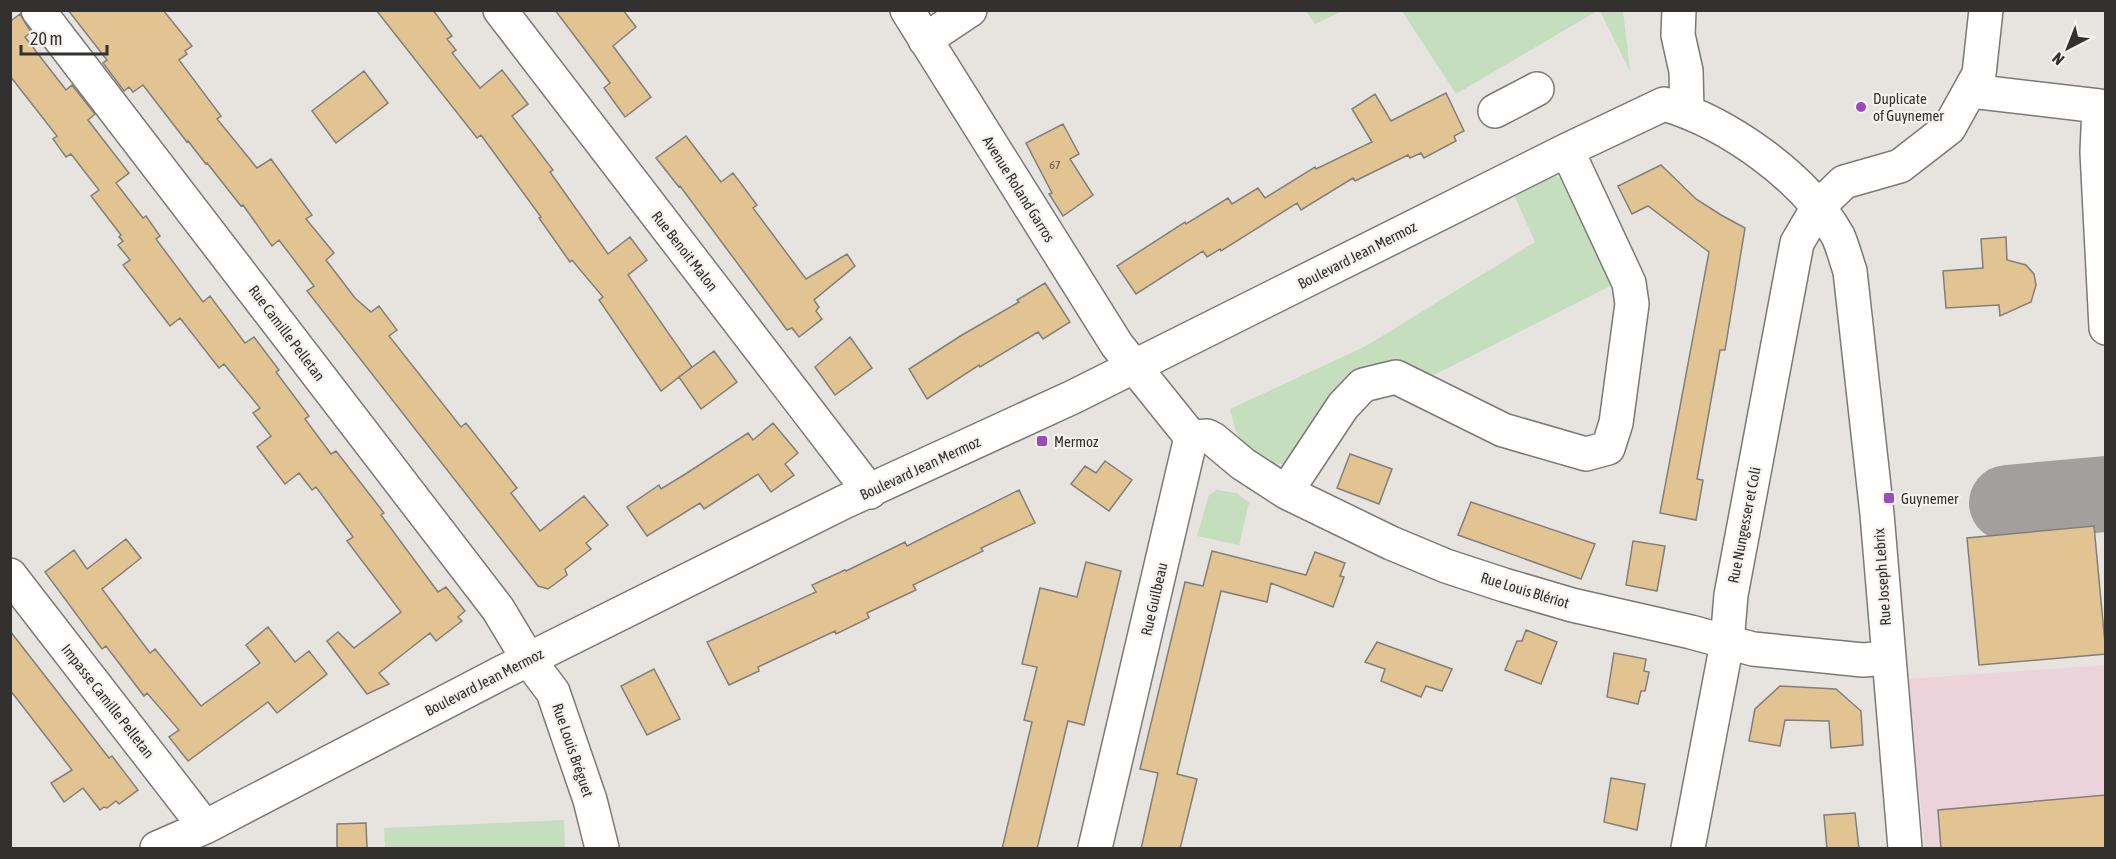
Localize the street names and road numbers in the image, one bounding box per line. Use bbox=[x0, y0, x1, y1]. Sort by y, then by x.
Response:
street label: Avenue Roland Garros bbox=[980, 133, 1058, 245]
street label: Rue Benoit Malon bbox=[648, 208, 722, 294]
street label: Boulevard Jean Mermoz bbox=[1295, 217, 1420, 292]
street label: Rue Camille Pelletan bbox=[245, 282, 329, 384]
street label: Boulevard Jean Mermoz bbox=[857, 432, 983, 503]
street label: Rue Nungesser et Coli bbox=[1724, 465, 1764, 585]
street label: Rue Joseph Lebrix bbox=[1870, 528, 1894, 626]
street label: Rue Guilbeau bbox=[1137, 561, 1171, 637]
street label: Rue Louis Blériot bbox=[1479, 568, 1571, 612]
street label: Impasse Camille Pelletan bbox=[58, 641, 158, 761]
street label: Boulevard Jean Mermoz bbox=[422, 644, 547, 719]
street label: Rue Louis Bréguet bbox=[549, 701, 597, 799]

